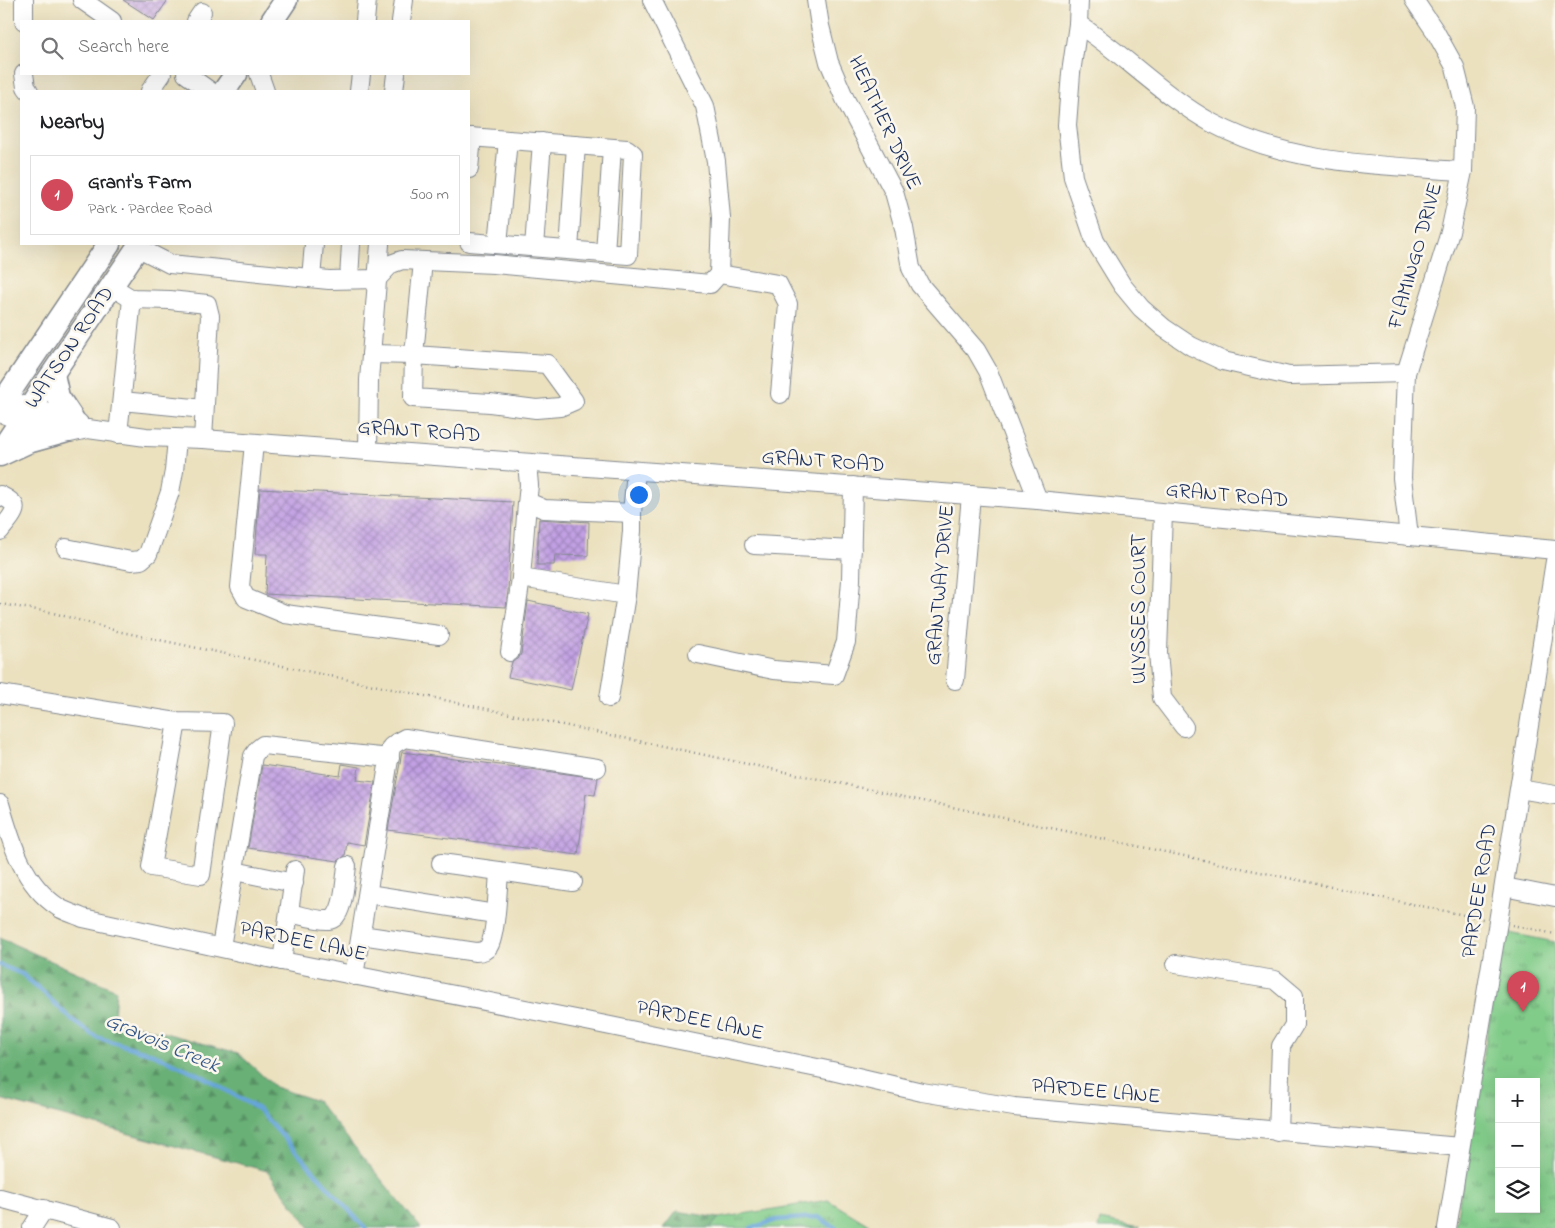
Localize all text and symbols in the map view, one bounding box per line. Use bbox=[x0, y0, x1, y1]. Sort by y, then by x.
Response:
search box bbox=[20, 20, 470, 75]
icon: search bbox=[38, 34, 66, 62]
text: Search here bbox=[78, 34, 169, 61]
street label: HEATHER DRIVE bbox=[840, 51, 928, 195]
text: Nearby bbox=[40, 108, 104, 138]
text: Grant's Farm bbox=[88, 170, 191, 197]
street label: FLAMINGO DRIVE bbox=[1380, 179, 1451, 334]
text: 1 bbox=[54, 183, 60, 207]
text: 500 m bbox=[410, 183, 449, 207]
text: Park · Pardee Road bbox=[88, 197, 212, 221]
street label: WATSON ROAD bbox=[18, 281, 122, 415]
street label: GRANT ROAD bbox=[357, 413, 481, 451]
street label: GRANT ROAD bbox=[761, 443, 885, 481]
street label: GRANT ROAD bbox=[1164, 476, 1290, 516]
your location bbox=[626, 482, 652, 508]
street label: GRANTWAY DRIVE bbox=[919, 503, 963, 667]
street label: ULYSSES COURT bbox=[1125, 534, 1155, 684]
street label: PARDEE ROAD bbox=[1455, 822, 1505, 960]
street label: PARDEE LANE bbox=[237, 914, 369, 970]
pin: 1 bbox=[1507, 971, 1539, 1012]
street label: PARDEE LANE bbox=[634, 993, 766, 1049]
water label: Gravois Creek bbox=[100, 1006, 225, 1083]
street label: PARDEE LANE bbox=[1030, 1071, 1162, 1113]
map controls bbox=[1495, 1078, 1540, 1213]
button: + bbox=[1495, 1078, 1540, 1123]
button: − bbox=[1495, 1123, 1540, 1168]
button: layers bbox=[1495, 1168, 1540, 1213]

